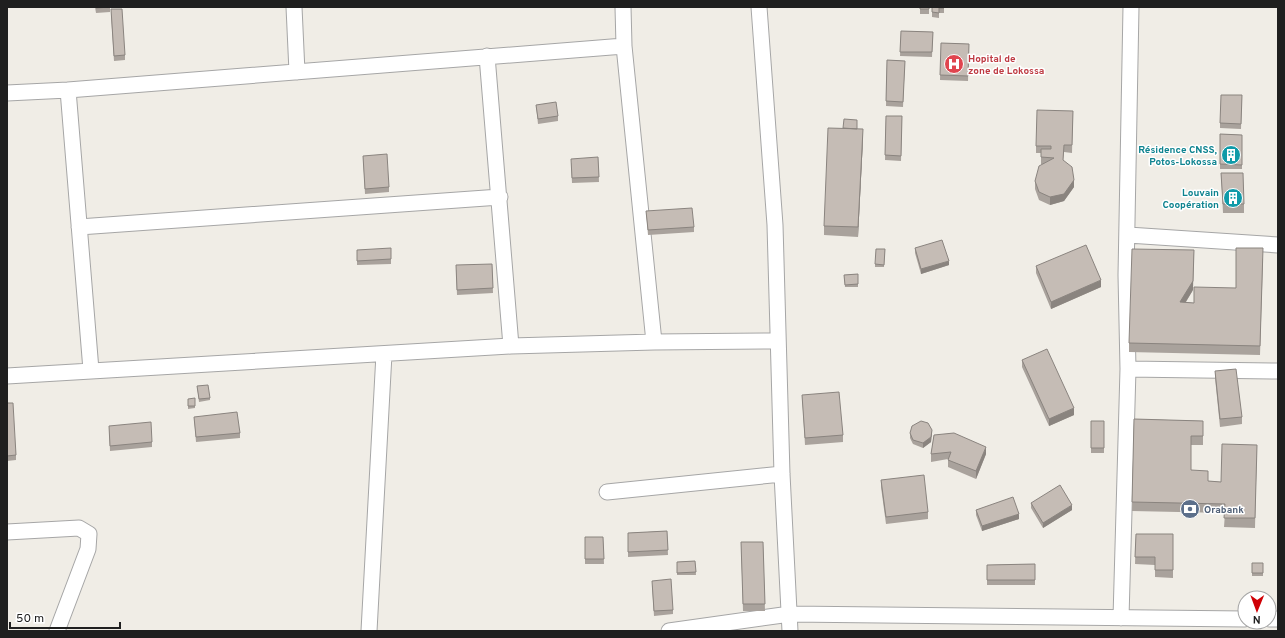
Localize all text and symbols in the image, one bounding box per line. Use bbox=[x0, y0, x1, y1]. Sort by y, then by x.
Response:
hospital icon: Hopital de zone de Lokossa bbox=[943, 53, 965, 75]
place label: Hopital de zone de Lokossa bbox=[968, 53, 1044, 78]
place label: Résidence CNSS, Potos-Lokossa bbox=[1138, 144, 1218, 169]
building icon: Résidence CNSS, Potos-Lokossa bbox=[1220, 144, 1242, 166]
place label: Louvain Coopération bbox=[1162, 187, 1219, 212]
building icon: Louvain Coopération bbox=[1222, 187, 1244, 209]
bank icon: Orabank bbox=[1179, 498, 1201, 520]
place label: Orabank bbox=[1204, 504, 1244, 517]
north arrow bbox=[1237, 590, 1277, 630]
scale bar bbox=[10, 604, 120, 630]
text: 50 m bbox=[16, 611, 44, 627]
text: N bbox=[1253, 612, 1261, 626]

